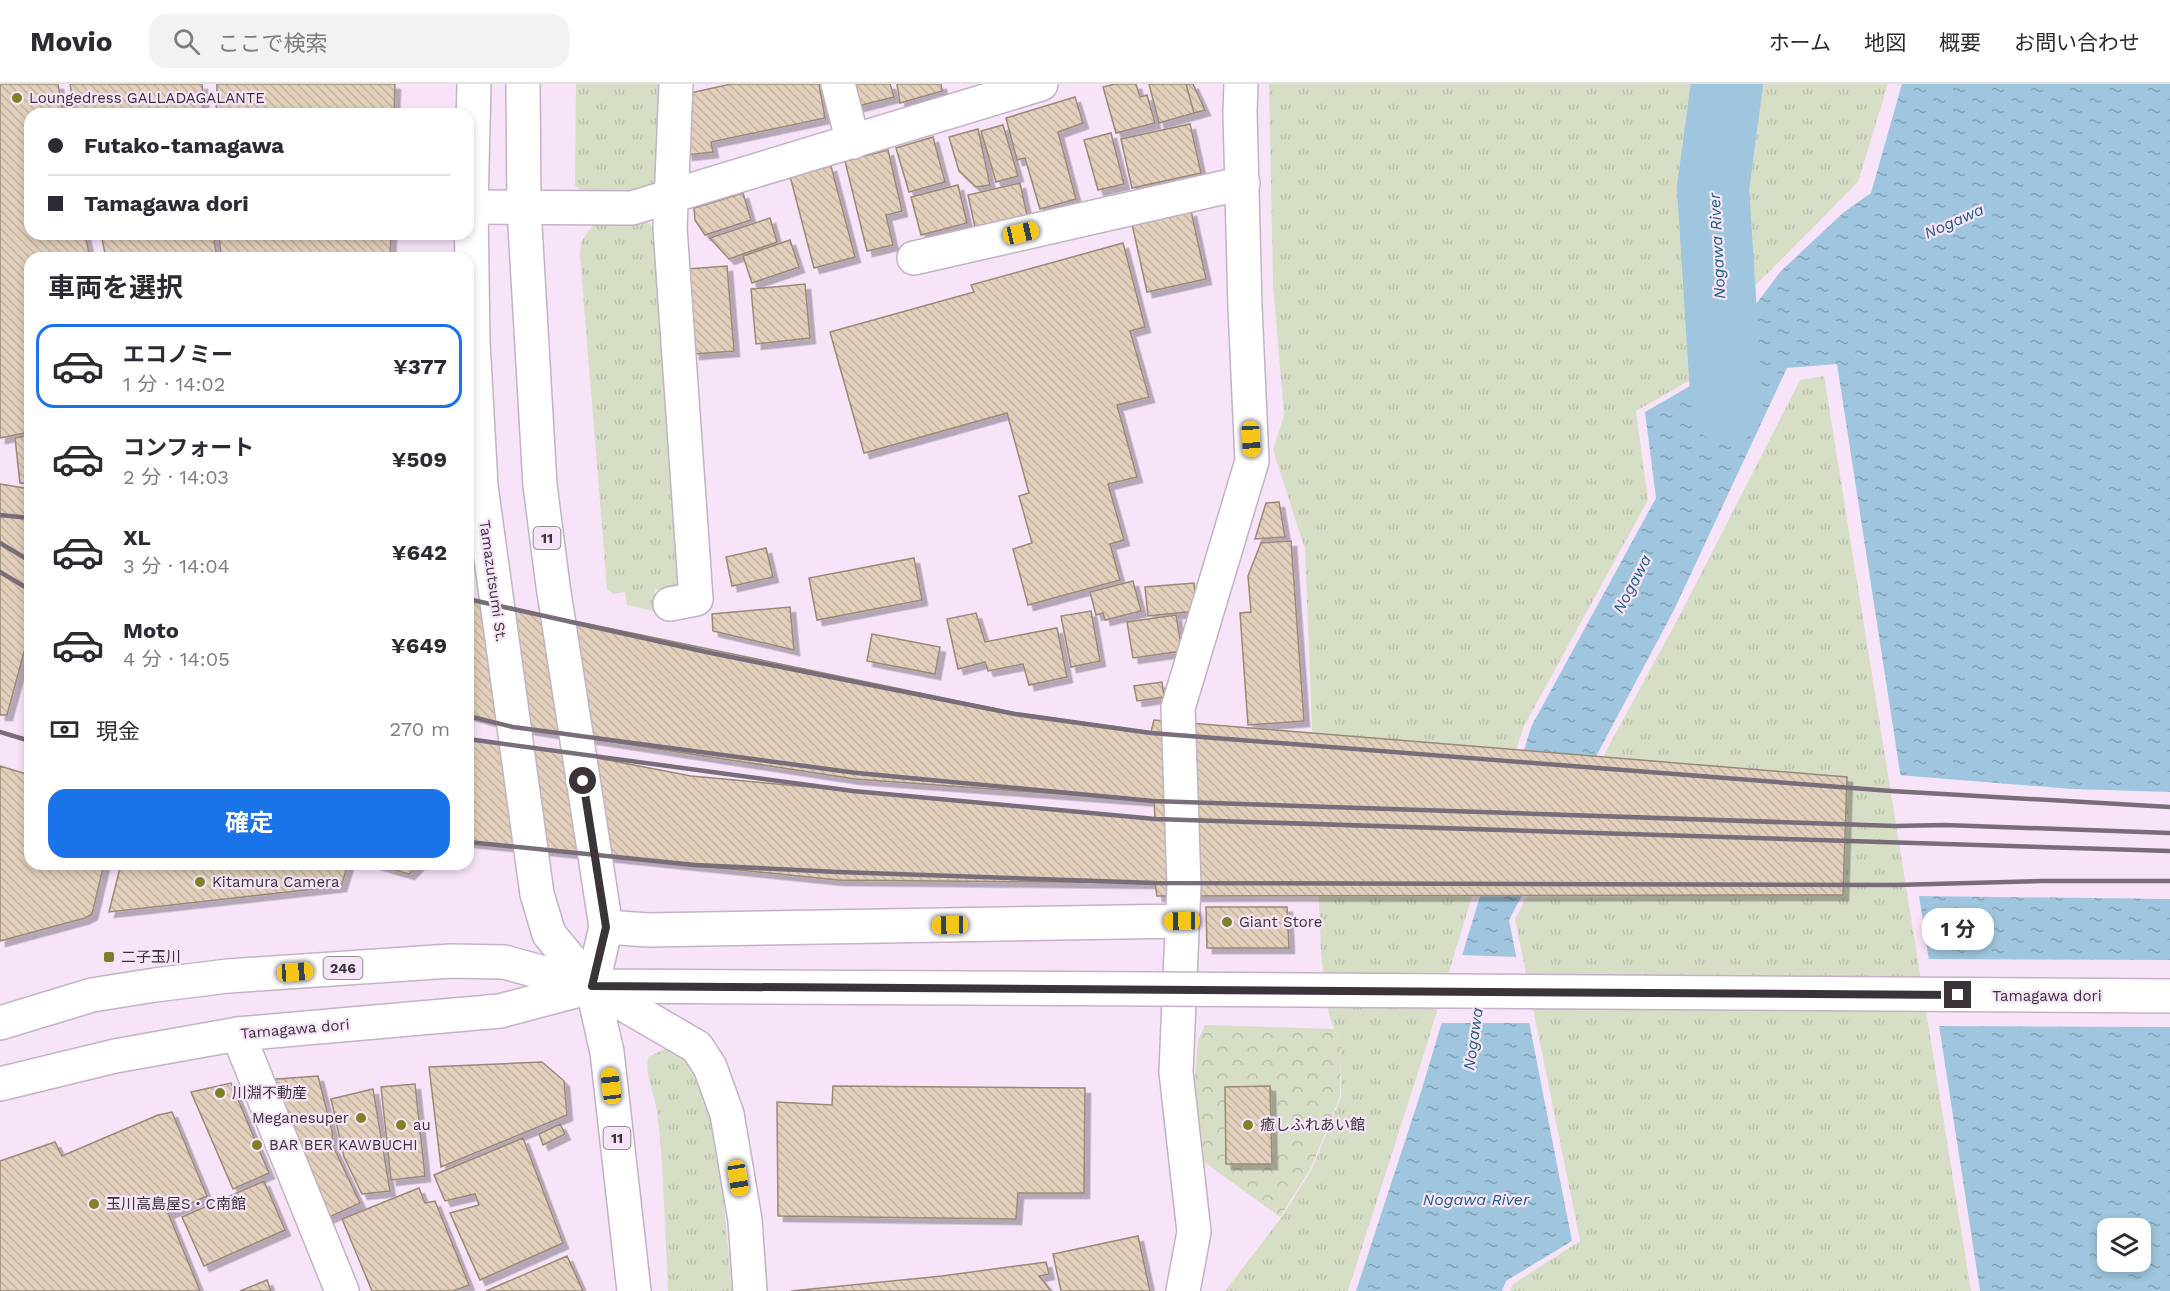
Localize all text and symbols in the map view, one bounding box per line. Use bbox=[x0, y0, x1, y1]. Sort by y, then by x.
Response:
search box bbox=[149, 14, 569, 68]
text: Movio bbox=[30, 25, 113, 58]
icon: search bbox=[170, 25, 203, 58]
text: ホーム bbox=[1769, 30, 1831, 55]
text: 地図 bbox=[1864, 30, 1906, 55]
text: 概要 bbox=[1939, 30, 1981, 55]
text: お問い合わせ bbox=[2014, 30, 2140, 55]
text: ここで検索 bbox=[218, 31, 328, 56]
place label: Loungedress GALLADAGALANTE bbox=[29, 89, 265, 107]
marker: Loungedress GALLADAGALANTE bbox=[10, 91, 24, 105]
text: Futako-tamagawa bbox=[84, 133, 284, 158]
text: Tamagawa dori bbox=[84, 191, 249, 216]
water label: Nogawa River bbox=[1705, 192, 1729, 300]
water label: Nogawa bbox=[1921, 199, 1987, 243]
car bbox=[1001, 220, 1041, 246]
text: 車両を選択 bbox=[48, 272, 183, 304]
icon: car bbox=[51, 339, 105, 393]
text: エコノミー bbox=[123, 342, 233, 367]
text: ¥377 bbox=[393, 354, 447, 379]
text: 1 分 · 14:02 bbox=[123, 372, 225, 396]
car bbox=[1241, 421, 1261, 457]
icon: car bbox=[51, 432, 105, 486]
text: コンフォート bbox=[123, 435, 254, 460]
text: ¥509 bbox=[392, 447, 447, 472]
text: 2 分 · 14:03 bbox=[123, 465, 229, 489]
street label: Tamazutsumi St. bbox=[476, 519, 510, 643]
icon: car bbox=[51, 525, 105, 579]
text: XL bbox=[123, 525, 151, 550]
road number: 11 bbox=[534, 527, 560, 549]
text: ¥642 bbox=[392, 540, 447, 565]
water label: Nogawa bbox=[1609, 551, 1655, 616]
text: 3 分 · 14:04 bbox=[123, 554, 230, 578]
icon: car bbox=[51, 618, 105, 672]
text: Moto bbox=[123, 618, 179, 643]
text: ¥649 bbox=[391, 633, 447, 658]
text: 4 分 · 14:05 bbox=[123, 647, 230, 671]
icon: cash bbox=[48, 713, 81, 746]
text: 270 m bbox=[390, 717, 450, 741]
text: 現金 bbox=[96, 719, 140, 744]
route start bbox=[569, 767, 596, 794]
button: 確定 bbox=[48, 789, 450, 858]
place label: Kitamura Camera bbox=[212, 873, 340, 891]
marker: Kitamura Camera bbox=[193, 875, 207, 889]
callout: 1 分 bbox=[1922, 908, 1994, 950]
car bbox=[1164, 912, 1200, 930]
place label: Giant Store bbox=[1239, 913, 1322, 931]
marker: Giant Store bbox=[1220, 915, 1234, 929]
car bbox=[932, 916, 968, 934]
text: 1 分 bbox=[1941, 917, 1975, 941]
place label: 二子玉川 bbox=[121, 948, 181, 966]
marker: 二子玉川 bbox=[102, 950, 116, 964]
road number: 246 bbox=[324, 957, 362, 979]
car bbox=[276, 962, 314, 982]
route end bbox=[1944, 981, 1971, 1008]
street label: Tamagawa dori bbox=[1992, 987, 2102, 1005]
water label: Nogawa bbox=[1459, 1006, 1487, 1072]
street label: Tamagawa dori bbox=[240, 1015, 350, 1043]
car bbox=[600, 1067, 622, 1105]
place label: 川淵不動産 bbox=[232, 1084, 307, 1102]
marker: 川淵不動産 bbox=[213, 1086, 227, 1100]
place label: Meganesuper bbox=[252, 1109, 349, 1127]
marker: Meganesuper bbox=[354, 1111, 368, 1125]
place label: au bbox=[413, 1116, 431, 1134]
place label: 癒しふれあい館 bbox=[1260, 1116, 1365, 1134]
marker: au bbox=[394, 1118, 408, 1132]
marker: 癒しふれあい館 bbox=[1241, 1118, 1255, 1132]
road number: 11 bbox=[604, 1127, 630, 1149]
place label: BAR BER KAWBUCHI bbox=[269, 1136, 418, 1154]
marker: BAR BER KAWBUCHI bbox=[250, 1138, 264, 1152]
car bbox=[726, 1159, 750, 1197]
water label: Nogawa River bbox=[1423, 1190, 1530, 1209]
place label: 玉川高島屋S・C南館 bbox=[106, 1195, 246, 1213]
marker: 玉川高島屋S・C南館 bbox=[87, 1197, 101, 1211]
map controls bbox=[2097, 1218, 2151, 1272]
button: layers bbox=[2097, 1218, 2151, 1272]

